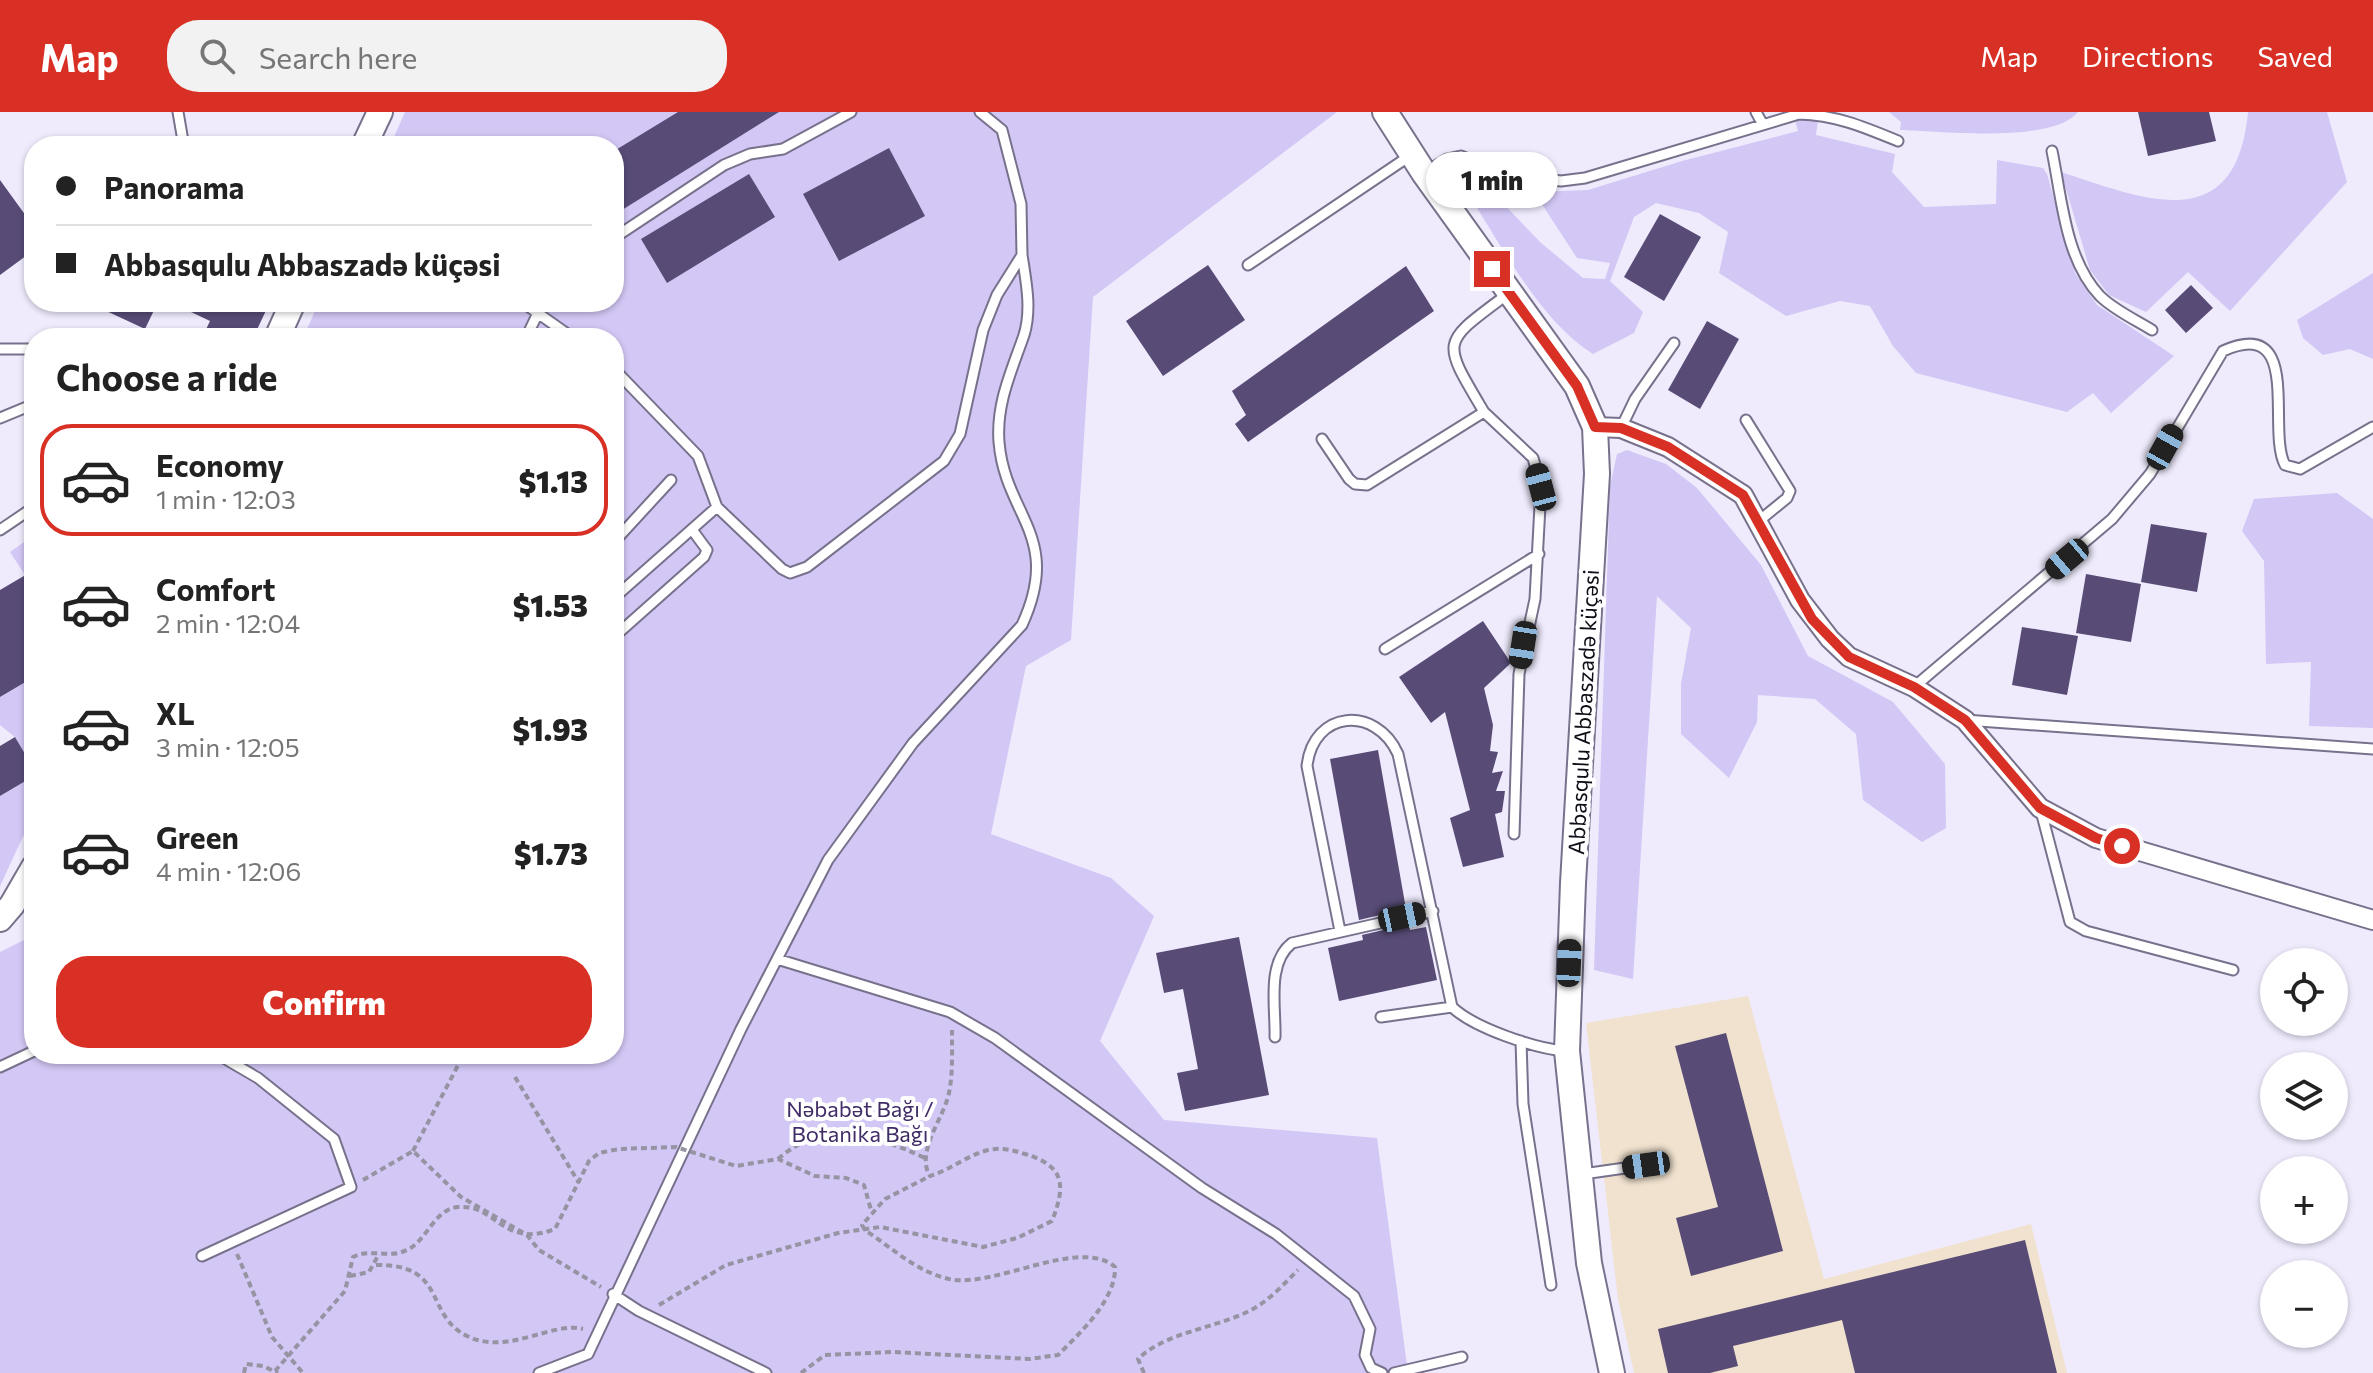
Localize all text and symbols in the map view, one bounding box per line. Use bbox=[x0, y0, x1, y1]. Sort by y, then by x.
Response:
search box bbox=[167, 20, 727, 92]
text: Map bbox=[40, 33, 119, 80]
icon: search bbox=[195, 34, 239, 78]
text: Search here bbox=[259, 38, 417, 75]
text: Map bbox=[1980, 39, 2038, 73]
text: Directions bbox=[2082, 39, 2213, 73]
text: Saved bbox=[2257, 39, 2333, 73]
callout: 1 min bbox=[1426, 153, 1558, 209]
text: 1 min bbox=[1461, 164, 1523, 195]
text: Panorama bbox=[104, 168, 244, 205]
text: Abbasqulu Abbaszadə küçəsi bbox=[104, 245, 501, 282]
route end bbox=[1474, 251, 1510, 287]
text: Choose a ride bbox=[56, 354, 277, 398]
car bbox=[2143, 420, 2187, 474]
icon: car bbox=[60, 444, 132, 516]
text: Economy bbox=[156, 446, 284, 483]
car bbox=[1523, 461, 1559, 513]
text: $1.13 bbox=[519, 462, 588, 499]
text: 1 min · 12:03 bbox=[156, 483, 296, 514]
car bbox=[2041, 534, 2093, 584]
icon: car bbox=[60, 568, 132, 640]
street label: Abbasqulu Abbaszadə küçəsi bbox=[1562, 569, 1604, 855]
text: Comfort bbox=[156, 570, 275, 607]
text: $1.53 bbox=[513, 586, 588, 623]
text: 2 min · 12:04 bbox=[156, 607, 300, 638]
car bbox=[1507, 619, 1539, 671]
icon: car bbox=[60, 692, 132, 764]
text: XL bbox=[156, 694, 195, 731]
text: $1.93 bbox=[512, 710, 588, 747]
text: 3 min · 12:05 bbox=[156, 731, 300, 762]
icon: car bbox=[60, 816, 132, 888]
text: Green bbox=[156, 818, 239, 855]
route start bbox=[2104, 828, 2140, 864]
text: $1.73 bbox=[514, 834, 588, 871]
text: 4 min · 12:06 bbox=[156, 855, 301, 886]
car bbox=[1376, 900, 1428, 934]
car bbox=[1556, 939, 1582, 987]
map controls bbox=[2260, 948, 2348, 1348]
button: locate bbox=[2260, 948, 2348, 1036]
button: Confirm bbox=[56, 956, 592, 1048]
button: layers bbox=[2260, 1052, 2348, 1140]
park label: Nəbabət Bağı / Botanika Bağı bbox=[786, 1095, 934, 1147]
car bbox=[1621, 1150, 1671, 1180]
button: + bbox=[2260, 1156, 2348, 1244]
button: − bbox=[2260, 1260, 2348, 1348]

